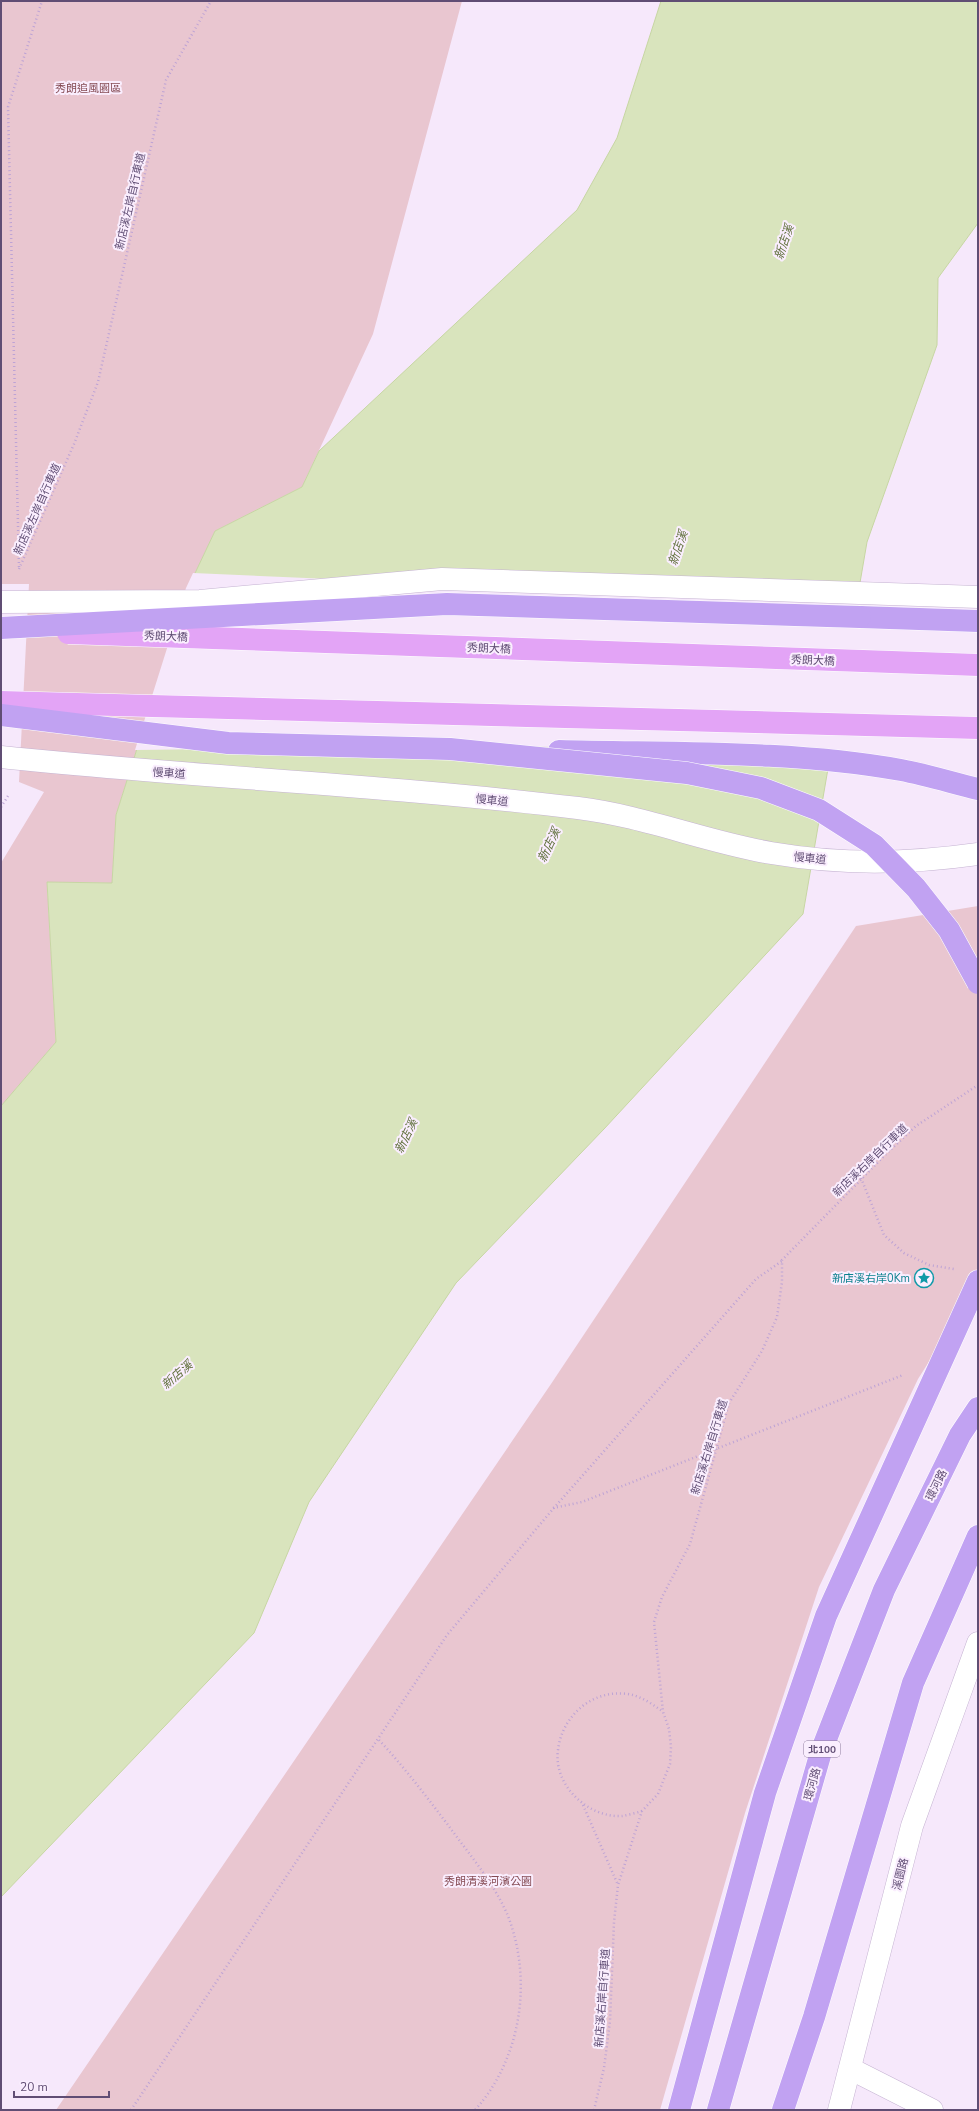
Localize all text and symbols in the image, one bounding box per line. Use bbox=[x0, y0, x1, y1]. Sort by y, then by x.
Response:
park label: 秀朗追風園區 bbox=[55, 81, 121, 96]
street label: 新店溪左岸自行車道 bbox=[112, 151, 149, 251]
water label: 新店溪 bbox=[771, 220, 798, 262]
street label: 新店溪左岸自行車道 bbox=[10, 461, 64, 557]
water label: 新店溪 bbox=[665, 526, 692, 568]
street label: 秀朗大橋 bbox=[144, 628, 188, 645]
street label: 秀朗大橋 bbox=[467, 640, 511, 657]
street label: 秀朗大橋 bbox=[791, 652, 835, 669]
street label: 慢車道 bbox=[152, 765, 186, 782]
street label: 慢車道 bbox=[475, 791, 509, 810]
water label: 新店溪 bbox=[534, 824, 565, 865]
street label: 慢車道 bbox=[793, 849, 827, 868]
water label: 新店溪 bbox=[391, 1115, 422, 1156]
street label: 新店溪右岸自行車道 bbox=[830, 1121, 911, 1200]
place icon: 新店溪右岸0Km bbox=[913, 1267, 935, 1289]
place label: 新店溪右岸0Km bbox=[832, 1271, 910, 1286]
water label: 新店溪 bbox=[158, 1356, 197, 1393]
street label: 新店溪右岸自行車道 bbox=[688, 1398, 731, 1497]
street label: 環河路 bbox=[922, 1467, 950, 1503]
road number: 北100 bbox=[804, 1741, 840, 1757]
street label: 環河路 bbox=[801, 1766, 824, 1802]
street label: 溪園路 bbox=[889, 1856, 912, 1892]
park label: 秀朗清溪河濱公園 bbox=[444, 1874, 532, 1889]
street label: 新店溪右岸自行車道 bbox=[592, 1948, 613, 2048]
scale bar bbox=[14, 2073, 109, 2099]
text: 20 m bbox=[20, 2079, 48, 2095]

